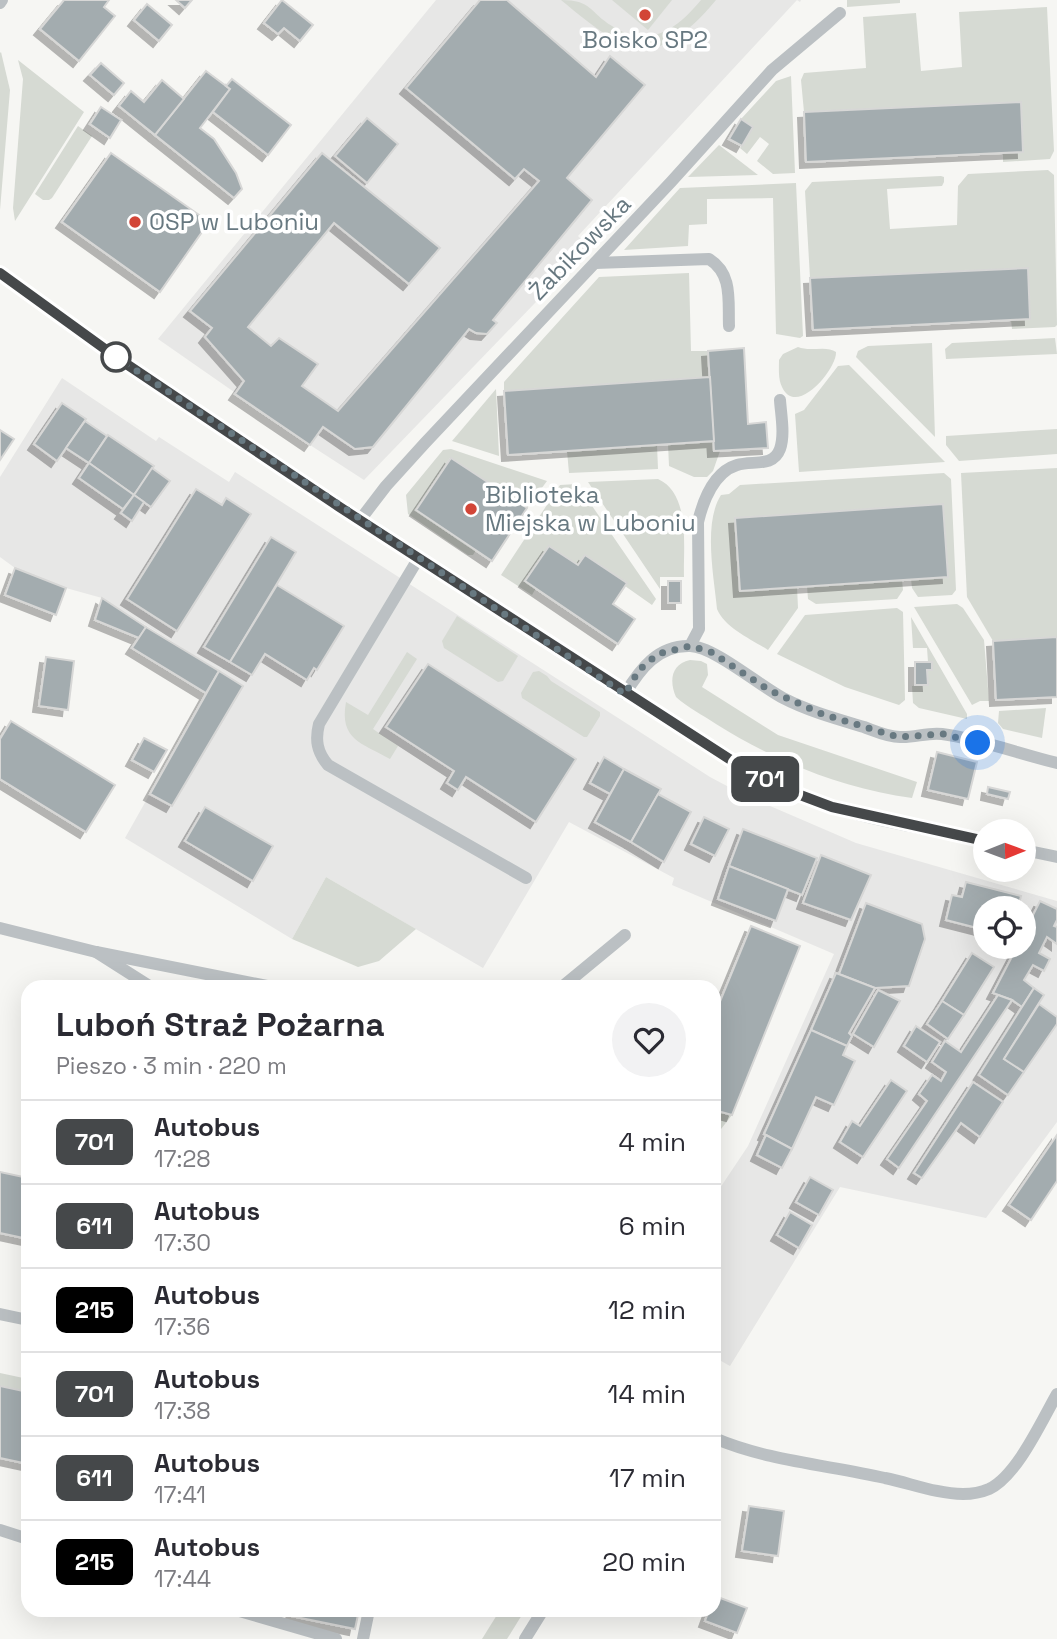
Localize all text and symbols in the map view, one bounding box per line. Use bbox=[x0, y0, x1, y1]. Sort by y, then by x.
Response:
marker: Boisko SP2 bbox=[637, 7, 653, 23]
place label: Boisko SP2 bbox=[582, 24, 708, 55]
street label: Żabikowska bbox=[522, 189, 637, 307]
place label: OSP w Luboniu bbox=[149, 206, 319, 237]
marker: OSP w Luboniu bbox=[127, 214, 143, 230]
unlabelled marker bbox=[101, 342, 131, 372]
place label: Biblioteka Miejska w Luboniu bbox=[485, 479, 696, 538]
marker: Biblioteka Miejska w Luboniu bbox=[463, 501, 479, 517]
your location bbox=[960, 725, 995, 760]
line badge: 701 bbox=[725, 756, 805, 802]
text: 701 bbox=[745, 763, 785, 794]
north arrow bbox=[973, 819, 1036, 882]
map controls bbox=[973, 819, 1036, 959]
button: locate bbox=[973, 896, 1036, 959]
button: heart bbox=[612, 1003, 686, 1077]
text: Luboń Straż Pożarna bbox=[56, 1004, 385, 1046]
text: Pieszo · 3 min · 220 m bbox=[56, 1051, 287, 1081]
text: Autobus bbox=[154, 1110, 260, 1144]
text: 4 min bbox=[618, 1125, 686, 1159]
text: 701 bbox=[75, 1126, 114, 1157]
text: 17:28 bbox=[154, 1144, 211, 1174]
text: Autobus bbox=[154, 1194, 260, 1228]
text: 6 min bbox=[619, 1209, 686, 1243]
text: 611 bbox=[76, 1210, 113, 1241]
text: 17:30 bbox=[154, 1228, 211, 1258]
text: Autobus bbox=[154, 1278, 260, 1312]
text: 12 min bbox=[608, 1293, 686, 1327]
text: 215 bbox=[75, 1294, 114, 1325]
text: 17:36 bbox=[154, 1312, 210, 1342]
text: Autobus bbox=[154, 1362, 260, 1396]
text: 14 min bbox=[608, 1377, 686, 1411]
text: 701 bbox=[75, 1378, 114, 1409]
text: 17:38 bbox=[154, 1396, 211, 1426]
text: Autobus bbox=[154, 1446, 260, 1480]
text: 17 min bbox=[609, 1461, 686, 1495]
text: 611 bbox=[76, 1462, 113, 1493]
text: 17:41 bbox=[154, 1480, 206, 1510]
text: Autobus bbox=[154, 1530, 260, 1564]
text: 20 min bbox=[602, 1545, 686, 1579]
text: 215 bbox=[75, 1546, 114, 1577]
text: 17:44 bbox=[154, 1564, 211, 1594]

